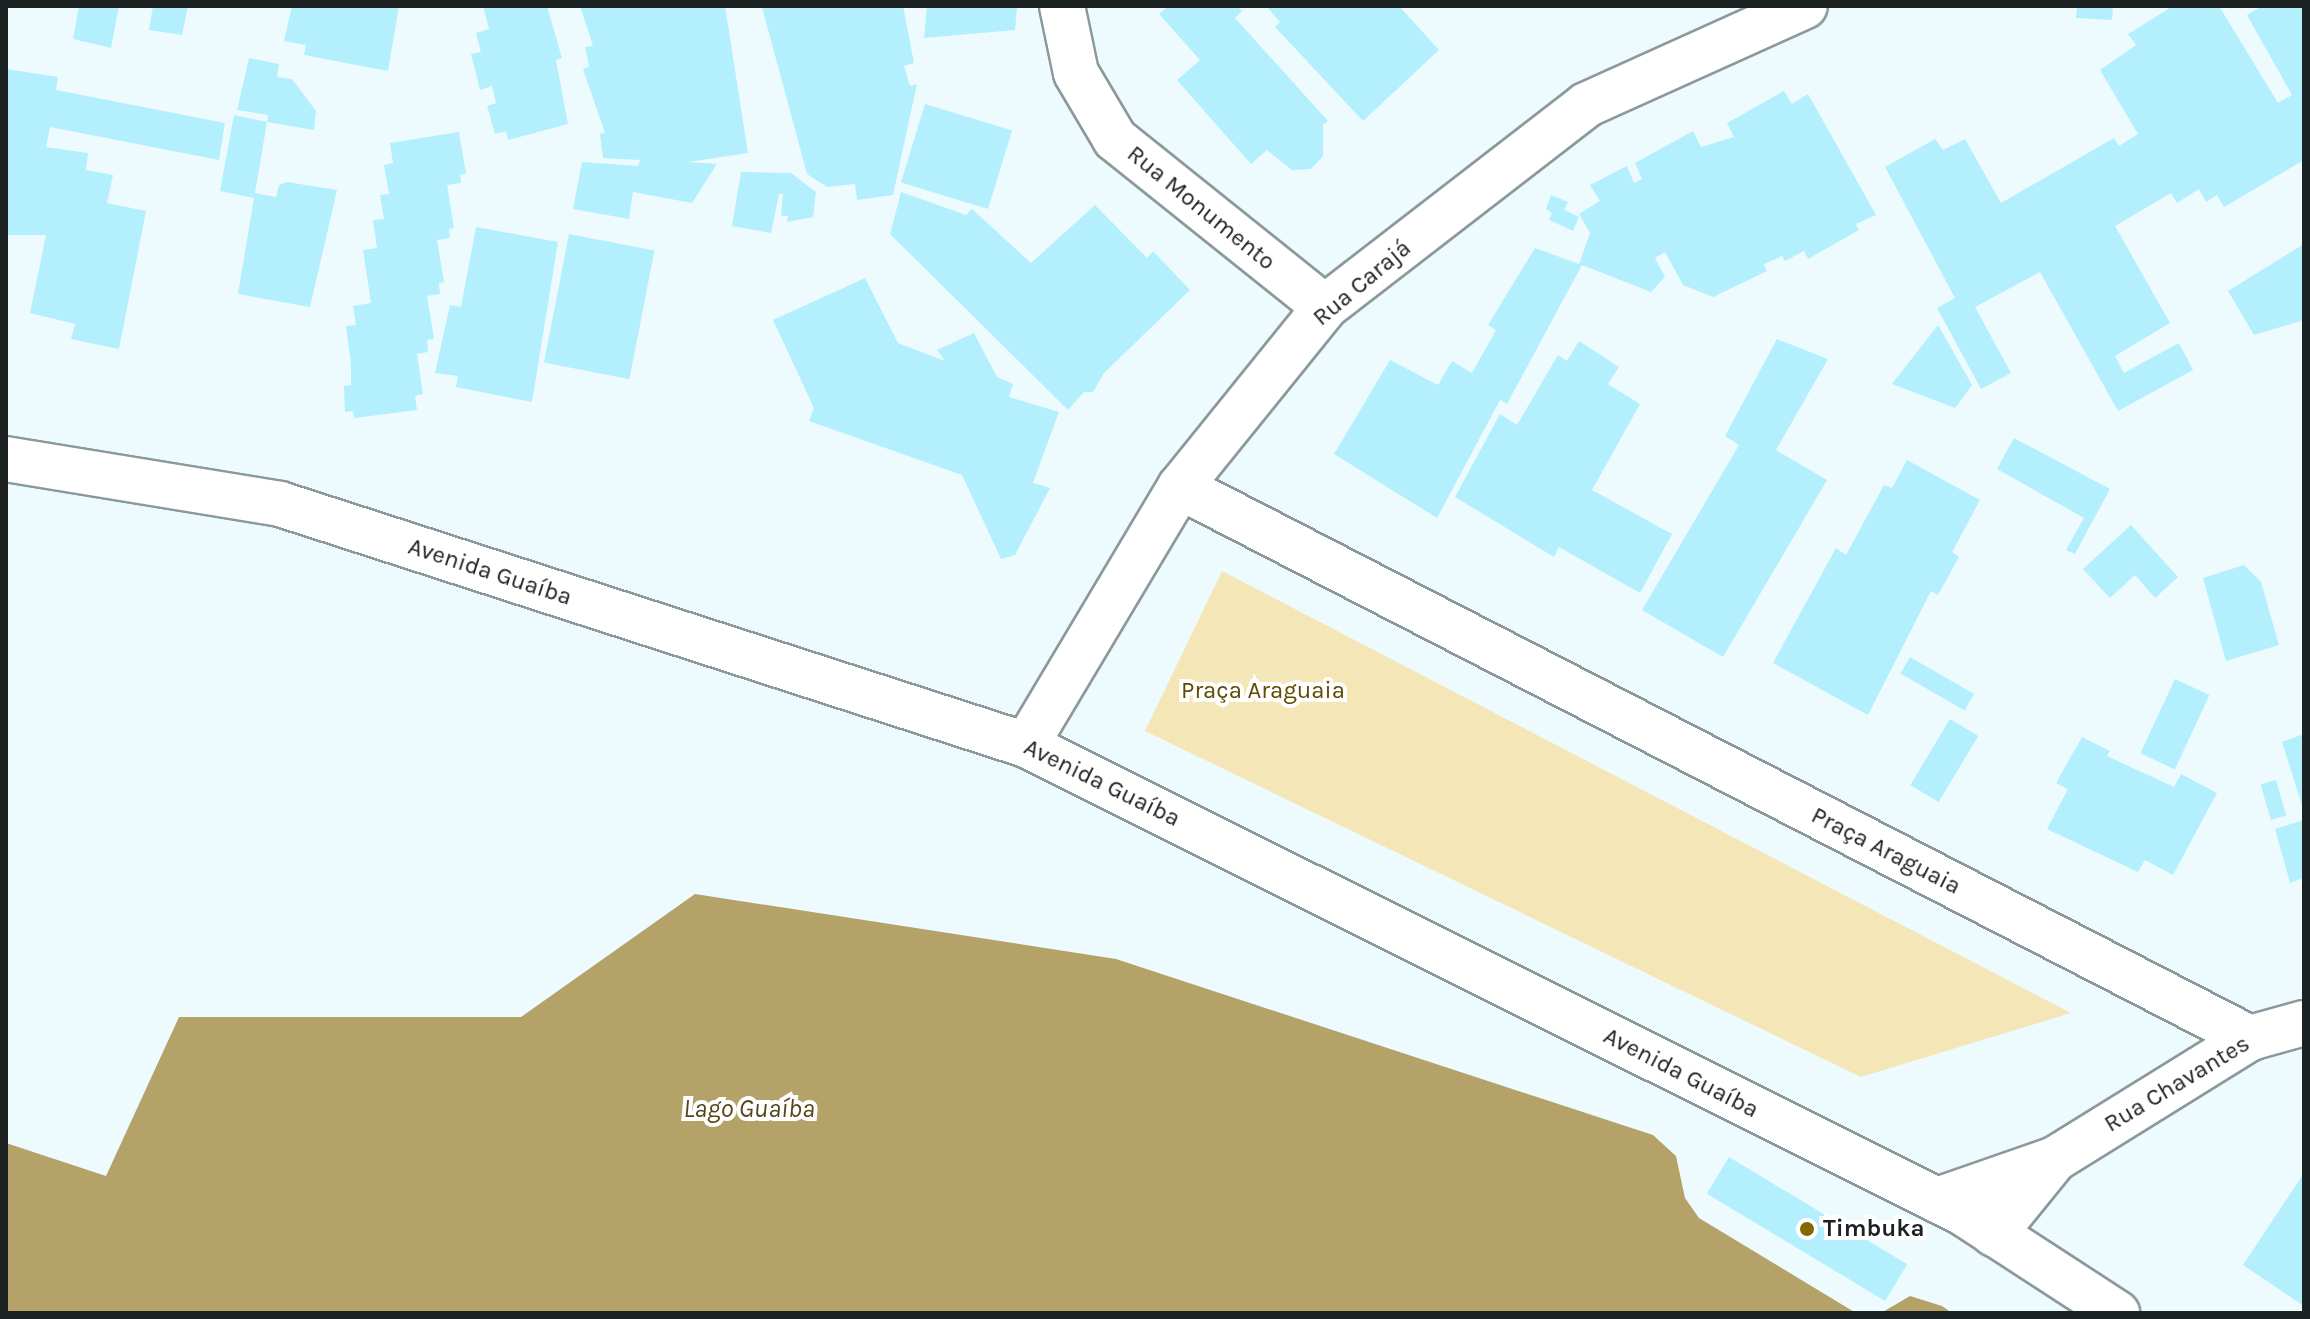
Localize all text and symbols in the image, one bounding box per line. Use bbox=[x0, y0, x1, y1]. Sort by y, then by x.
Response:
street label: Rua Monumento bbox=[1121, 140, 1281, 276]
street label: Rua Carajá bbox=[1307, 234, 1417, 332]
street label: Avenida Guaíba bbox=[405, 532, 575, 612]
park label: Praça Araguaia bbox=[1181, 677, 1345, 705]
street label: Avenida Guaíba bbox=[1019, 733, 1185, 833]
street label: Praça Araguaia bbox=[1806, 801, 1966, 901]
street label: Avenida Guaíba bbox=[1599, 1022, 1763, 1124]
street label: Rua Chavantes bbox=[2099, 1029, 2255, 1139]
water label: Lago Guaíba bbox=[683, 1093, 815, 1125]
place label: Timbuka bbox=[1823, 1215, 1924, 1243]
marker: Timbuka bbox=[1798, 1220, 1816, 1238]

